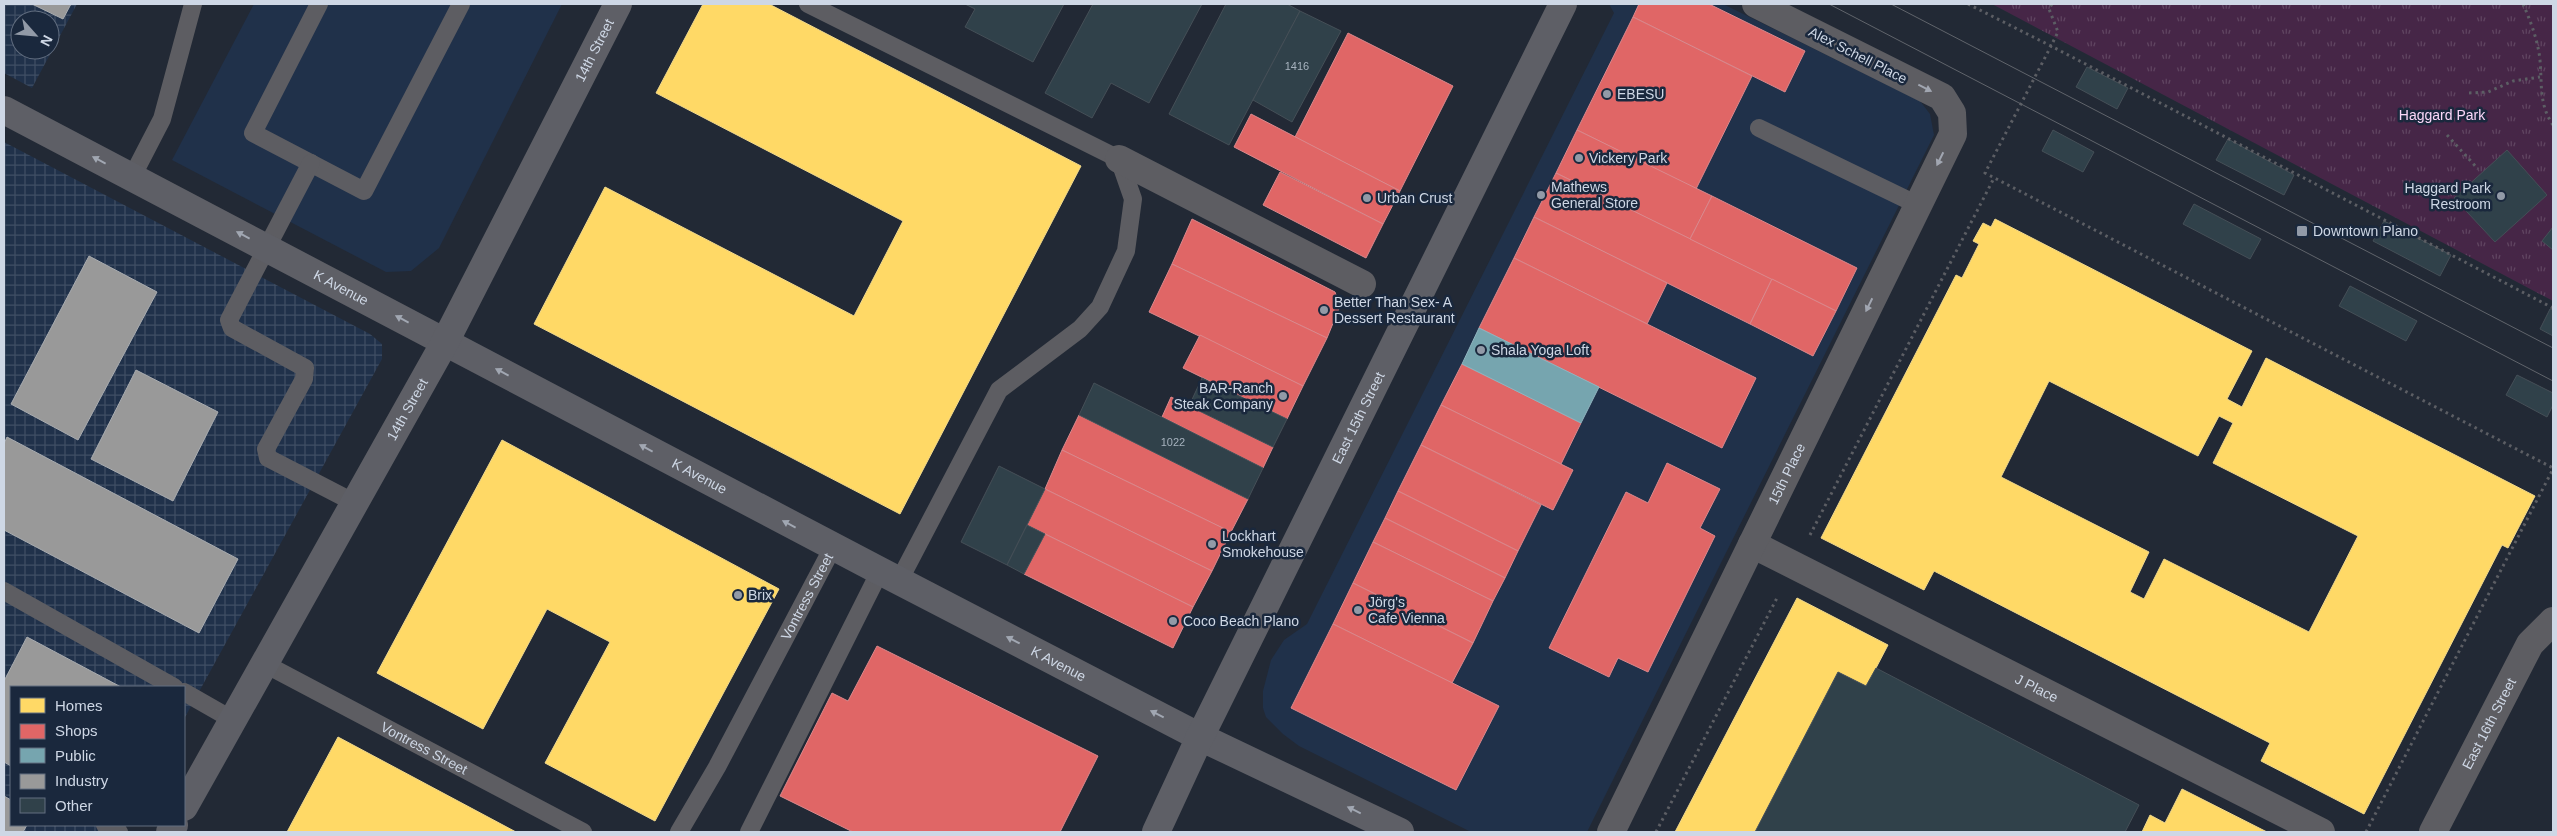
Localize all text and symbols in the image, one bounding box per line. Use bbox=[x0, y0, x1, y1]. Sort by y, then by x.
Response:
north arrow bbox=[10, 10, 60, 60]
street label: 14th Street bbox=[572, 16, 617, 84]
street label: Alex Schell Place bbox=[1806, 23, 1910, 87]
text: N bbox=[37, 33, 56, 49]
house number: 1416 bbox=[1285, 60, 1309, 72]
one-way arrow bbox=[1918, 84, 1932, 92]
place label: EBESU bbox=[1617, 86, 1664, 102]
marker: EBESU bbox=[1601, 88, 1613, 100]
park label: Haggard Park bbox=[2399, 107, 2486, 123]
place label: Vickery Park bbox=[1589, 150, 1668, 166]
marker: Vickery Park bbox=[1573, 152, 1585, 164]
one-way arrow bbox=[1936, 152, 1944, 166]
one-way arrow bbox=[92, 156, 106, 164]
place label: Mathews General Store bbox=[1551, 179, 1638, 211]
place label: Haggard Park Restroom bbox=[2405, 180, 2492, 212]
marker: Mathews General Store bbox=[1535, 189, 1547, 201]
place label: Urban Crust bbox=[1377, 190, 1453, 206]
marker: Haggard Park Restroom bbox=[2495, 190, 2507, 202]
marker: Urban Crust bbox=[1361, 192, 1373, 204]
place label: Downtown Plano bbox=[2313, 223, 2418, 239]
marker: Downtown Plano bbox=[2295, 224, 2309, 238]
one-way arrow bbox=[236, 231, 250, 239]
street label: K Avenue bbox=[311, 266, 372, 309]
place label: Better Than Sex- A Dessert Restaurant bbox=[1334, 294, 1455, 326]
one-way arrow bbox=[1865, 298, 1873, 312]
marker: Better Than Sex- A Dessert Restaurant bbox=[1318, 304, 1330, 316]
one-way arrow bbox=[395, 315, 409, 323]
place label: Shala Yoga Loft bbox=[1491, 342, 1589, 358]
marker: Shala Yoga Loft bbox=[1475, 344, 1487, 356]
one-way arrow bbox=[495, 368, 509, 376]
street label: East 15th Street bbox=[1329, 369, 1388, 466]
street label: 14th Street bbox=[383, 375, 431, 443]
place label: BAR-Ranch Steak Company bbox=[1173, 380, 1273, 412]
marker: BAR-Ranch Steak Company bbox=[1277, 390, 1289, 402]
house number: 1022 bbox=[1161, 436, 1185, 448]
street label: 15th Place bbox=[1765, 440, 1808, 507]
one-way arrow bbox=[638, 444, 653, 452]
street label: K Avenue bbox=[669, 455, 730, 497]
one-way arrow bbox=[782, 520, 797, 528]
place label: Lockhart Smokehouse bbox=[1222, 528, 1304, 560]
marker: Lockhart Smokehouse bbox=[1206, 538, 1218, 550]
street label: Vontress Street bbox=[777, 550, 836, 643]
place label: Brix bbox=[748, 587, 772, 603]
marker: Brix bbox=[732, 589, 744, 601]
place label: Jörg's Cafe Vienna bbox=[1368, 594, 1445, 626]
marker: Jörg's Cafe Vienna bbox=[1352, 604, 1364, 616]
place label: Coco Beach Plano bbox=[1183, 613, 1299, 629]
marker: Coco Beach Plano bbox=[1167, 615, 1179, 627]
one-way arrow bbox=[1006, 636, 1020, 644]
street label: K Avenue bbox=[1028, 643, 1089, 685]
street label: J Place bbox=[2013, 671, 2061, 706]
street label: East 16th Street bbox=[2459, 675, 2519, 772]
legend bbox=[10, 686, 185, 826]
text: Homes bbox=[55, 697, 103, 714]
one-way arrow bbox=[1150, 710, 1164, 718]
street label: Vontress Street bbox=[378, 719, 470, 778]
text: Shops bbox=[55, 722, 98, 739]
text: Public bbox=[55, 747, 96, 764]
text: Industry bbox=[55, 772, 109, 789]
text: Other bbox=[55, 797, 93, 814]
one-way arrow bbox=[1347, 806, 1361, 814]

